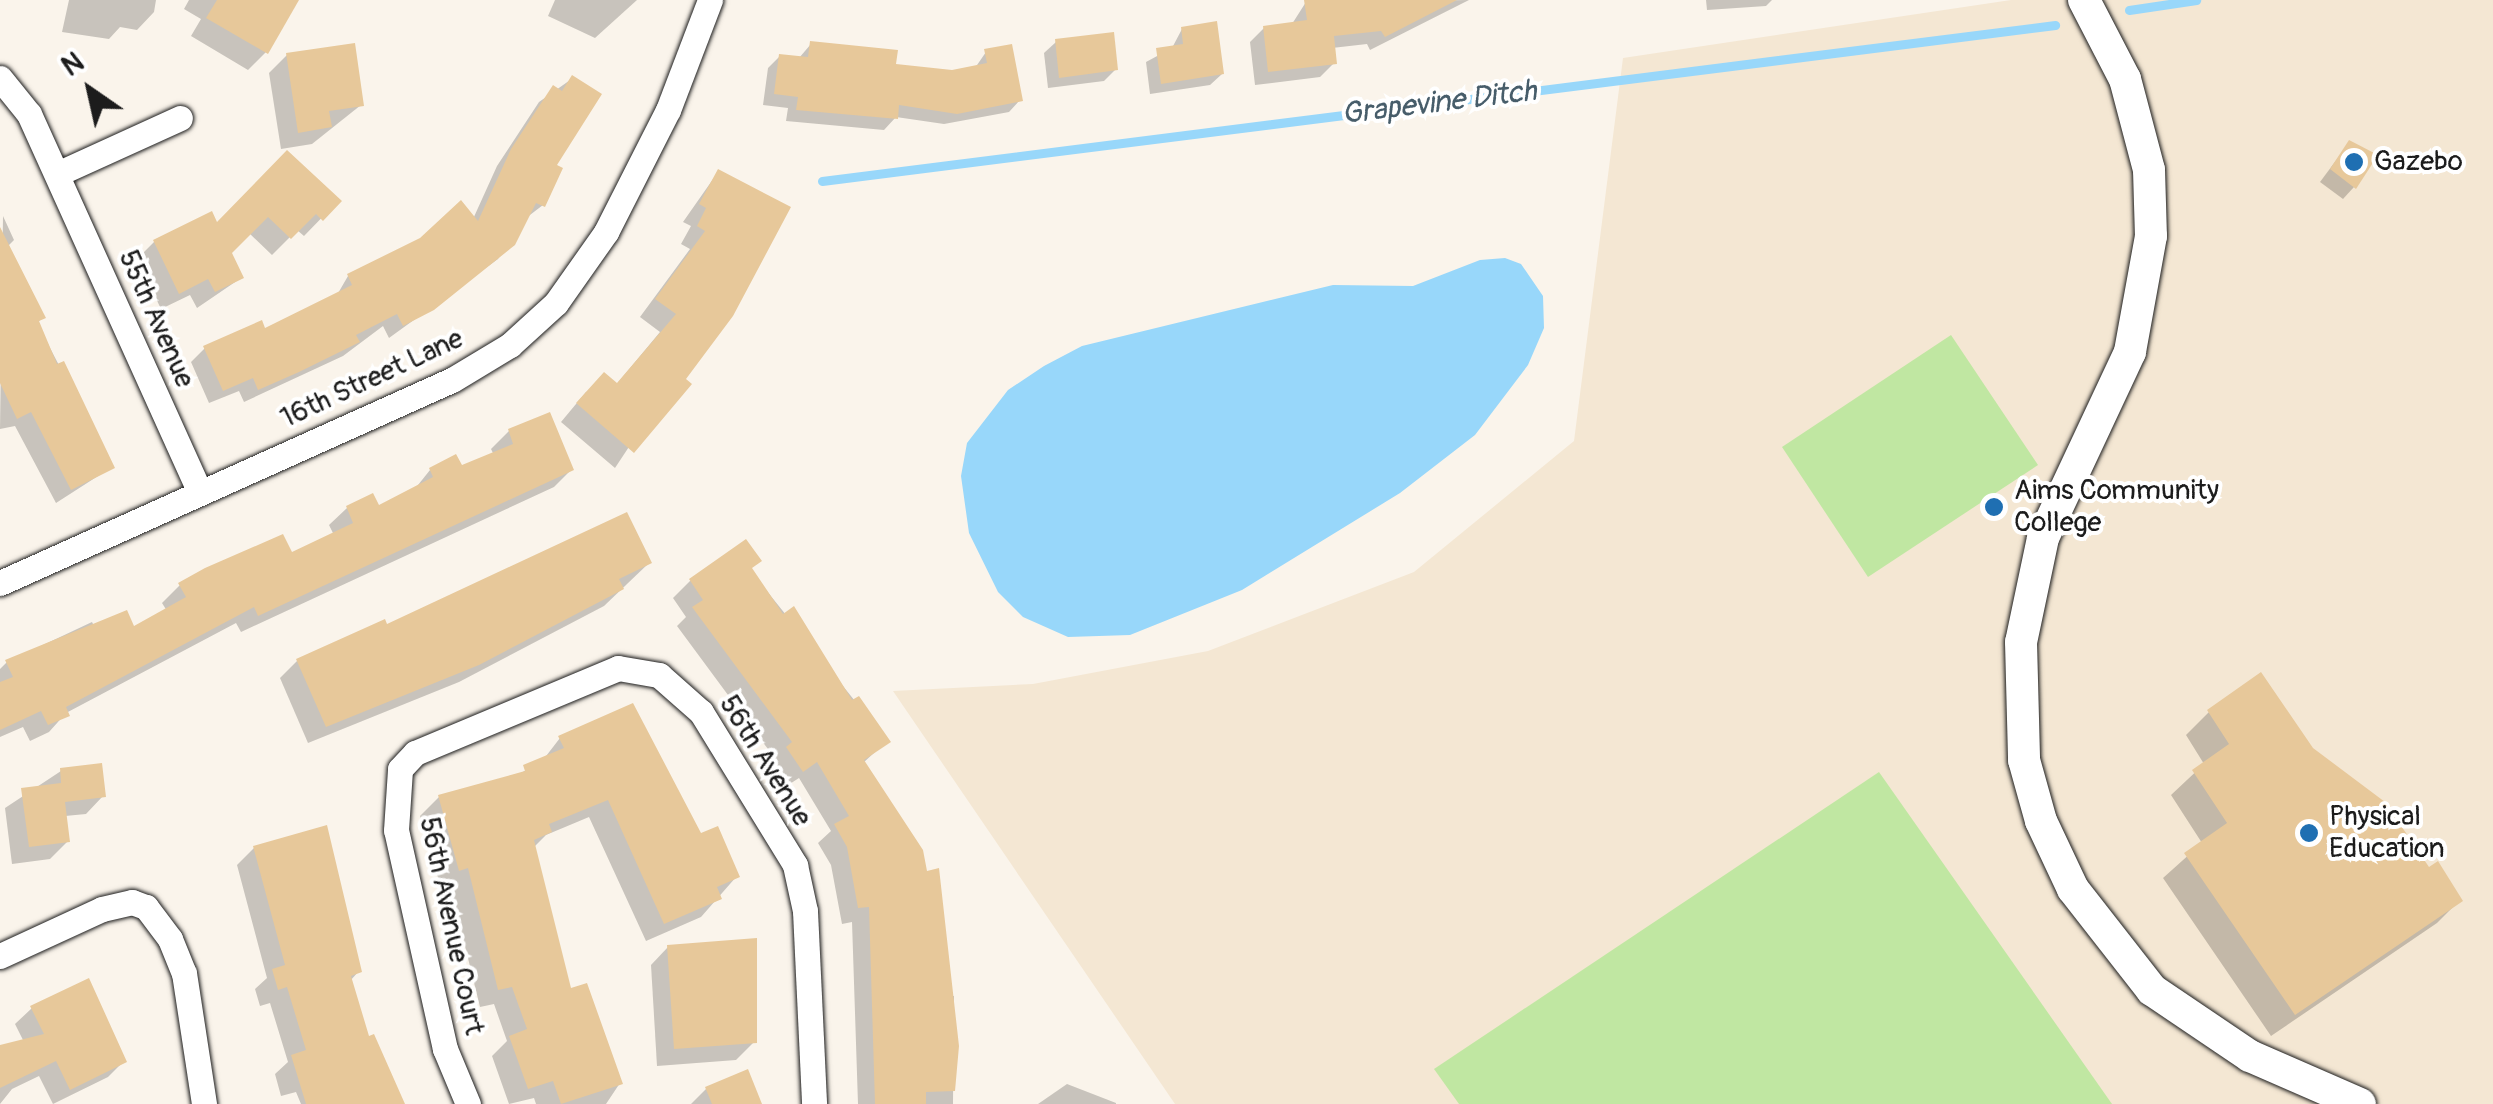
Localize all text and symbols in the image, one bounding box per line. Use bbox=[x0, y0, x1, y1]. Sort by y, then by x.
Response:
north arrow bbox=[40, 40, 140, 140]
text: N bbox=[55, 45, 91, 85]
water label: Grapevine Ditch bbox=[1340, 73, 1538, 133]
place label: Gazebo bbox=[2374, 145, 2463, 179]
marker: Gazebo bbox=[2343, 151, 2365, 173]
street label: 55th Avenue bbox=[111, 245, 201, 393]
street label: 16th Street Lane bbox=[275, 322, 469, 436]
place label: Aims Community College bbox=[2014, 474, 2219, 540]
marker: Aims Community College bbox=[1983, 496, 2005, 518]
street label: 56th Avenue bbox=[712, 689, 818, 833]
place label: Physical Education bbox=[2329, 800, 2445, 866]
street label: 56th Avenue Court bbox=[412, 814, 490, 1038]
marker: Physical Education bbox=[2298, 822, 2320, 844]

